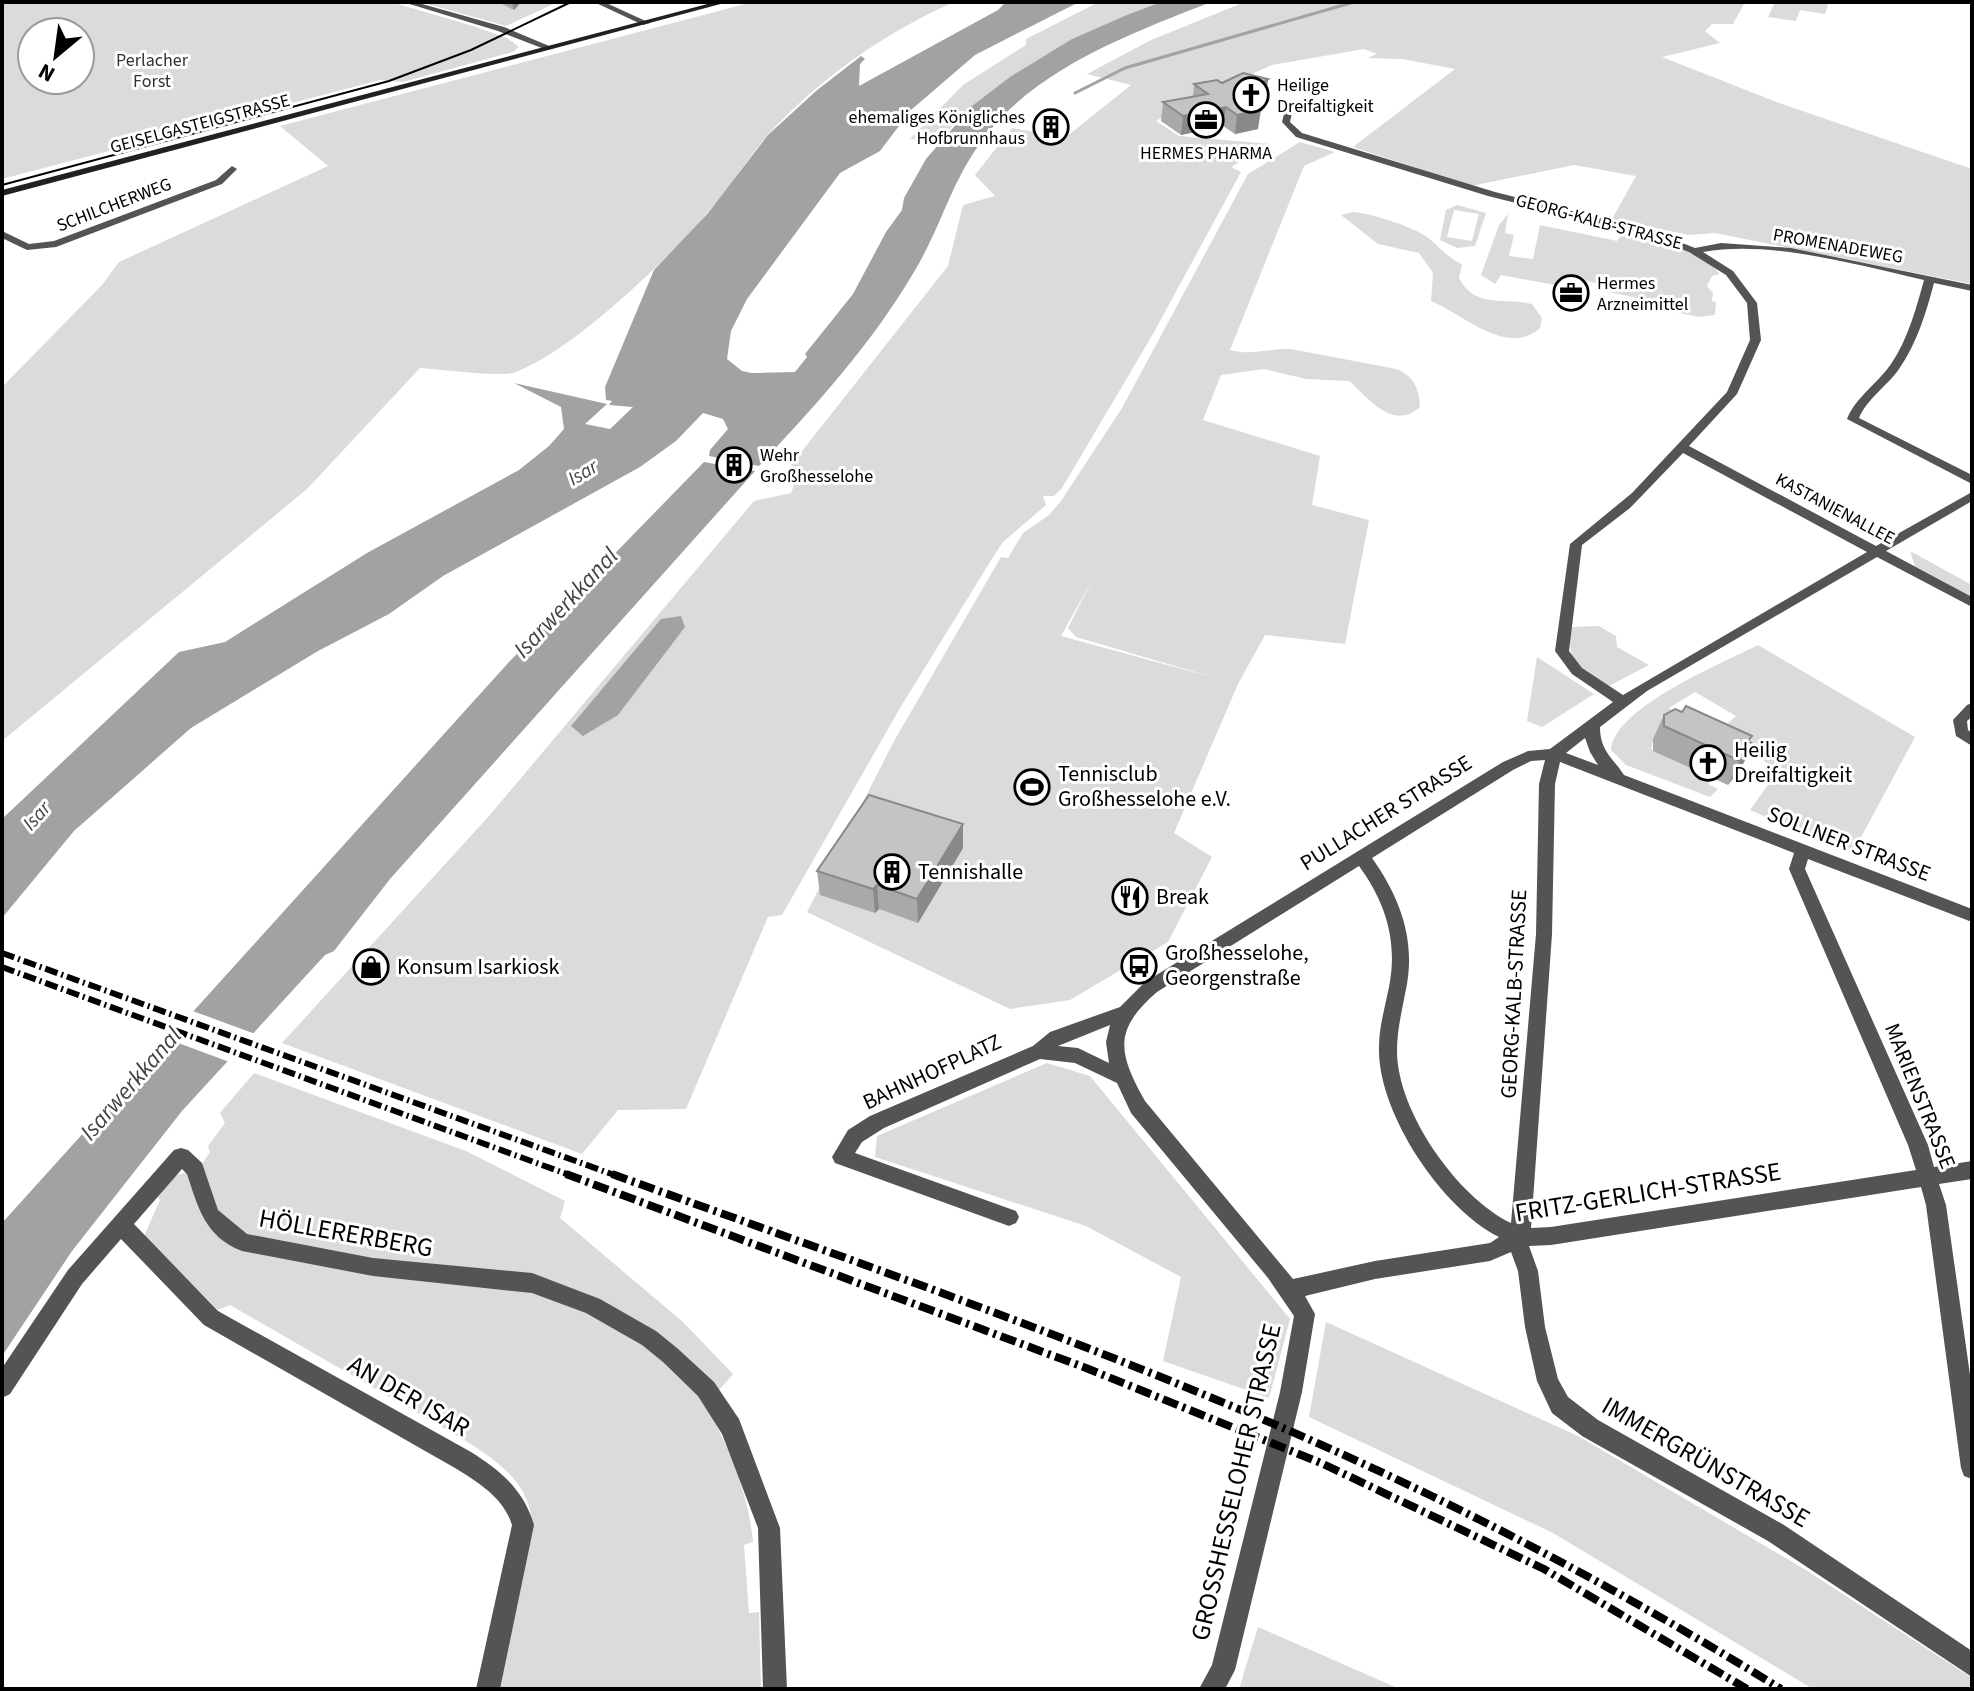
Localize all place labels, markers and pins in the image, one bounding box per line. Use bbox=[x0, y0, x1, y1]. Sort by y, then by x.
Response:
place label: Heilige Dreifaltigkeit bbox=[1277, 73, 1374, 119]
church icon: Heilige Dreifaltigkeit bbox=[1232, 76, 1270, 114]
office icon: HERMES PHARMA bbox=[1187, 101, 1225, 139]
place label: ehemaliges Königliches Hofbrunnhaus bbox=[849, 105, 1025, 151]
building icon: ehemaliges Königliches Hofbrunnhaus bbox=[1032, 108, 1070, 146]
place label: HERMES PHARMA bbox=[1140, 141, 1272, 166]
place label: Hermes Arzneimittel bbox=[1597, 271, 1688, 317]
office icon: Hermes Arzneimittel bbox=[1552, 274, 1590, 312]
place label: Wehr Großhesselohe bbox=[760, 443, 873, 489]
building icon: Wehr Großhesselohe bbox=[715, 446, 753, 484]
place label: Heilig Dreifaltigkeit bbox=[1734, 734, 1853, 791]
church icon: Heilig Dreifaltigkeit bbox=[1689, 744, 1727, 782]
place label: Tennisclub Großhesselohe e.V. bbox=[1058, 758, 1231, 815]
sports icon: Tennisclub Großhesselohe e.V. bbox=[1013, 768, 1051, 806]
building icon: Tennishalle bbox=[873, 853, 911, 891]
place label: Tennishalle bbox=[918, 856, 1023, 888]
restaurant icon: Break bbox=[1111, 878, 1149, 916]
place label: Break bbox=[1156, 881, 1209, 913]
place label: Großhesselohe, Georgenstraße bbox=[1165, 937, 1309, 994]
bus stop icon: Großhesselohe, Georgenstraße bbox=[1120, 947, 1158, 985]
shop icon: Konsum Isarkiosk bbox=[352, 948, 390, 986]
place label: Konsum Isarkiosk bbox=[397, 951, 559, 983]

